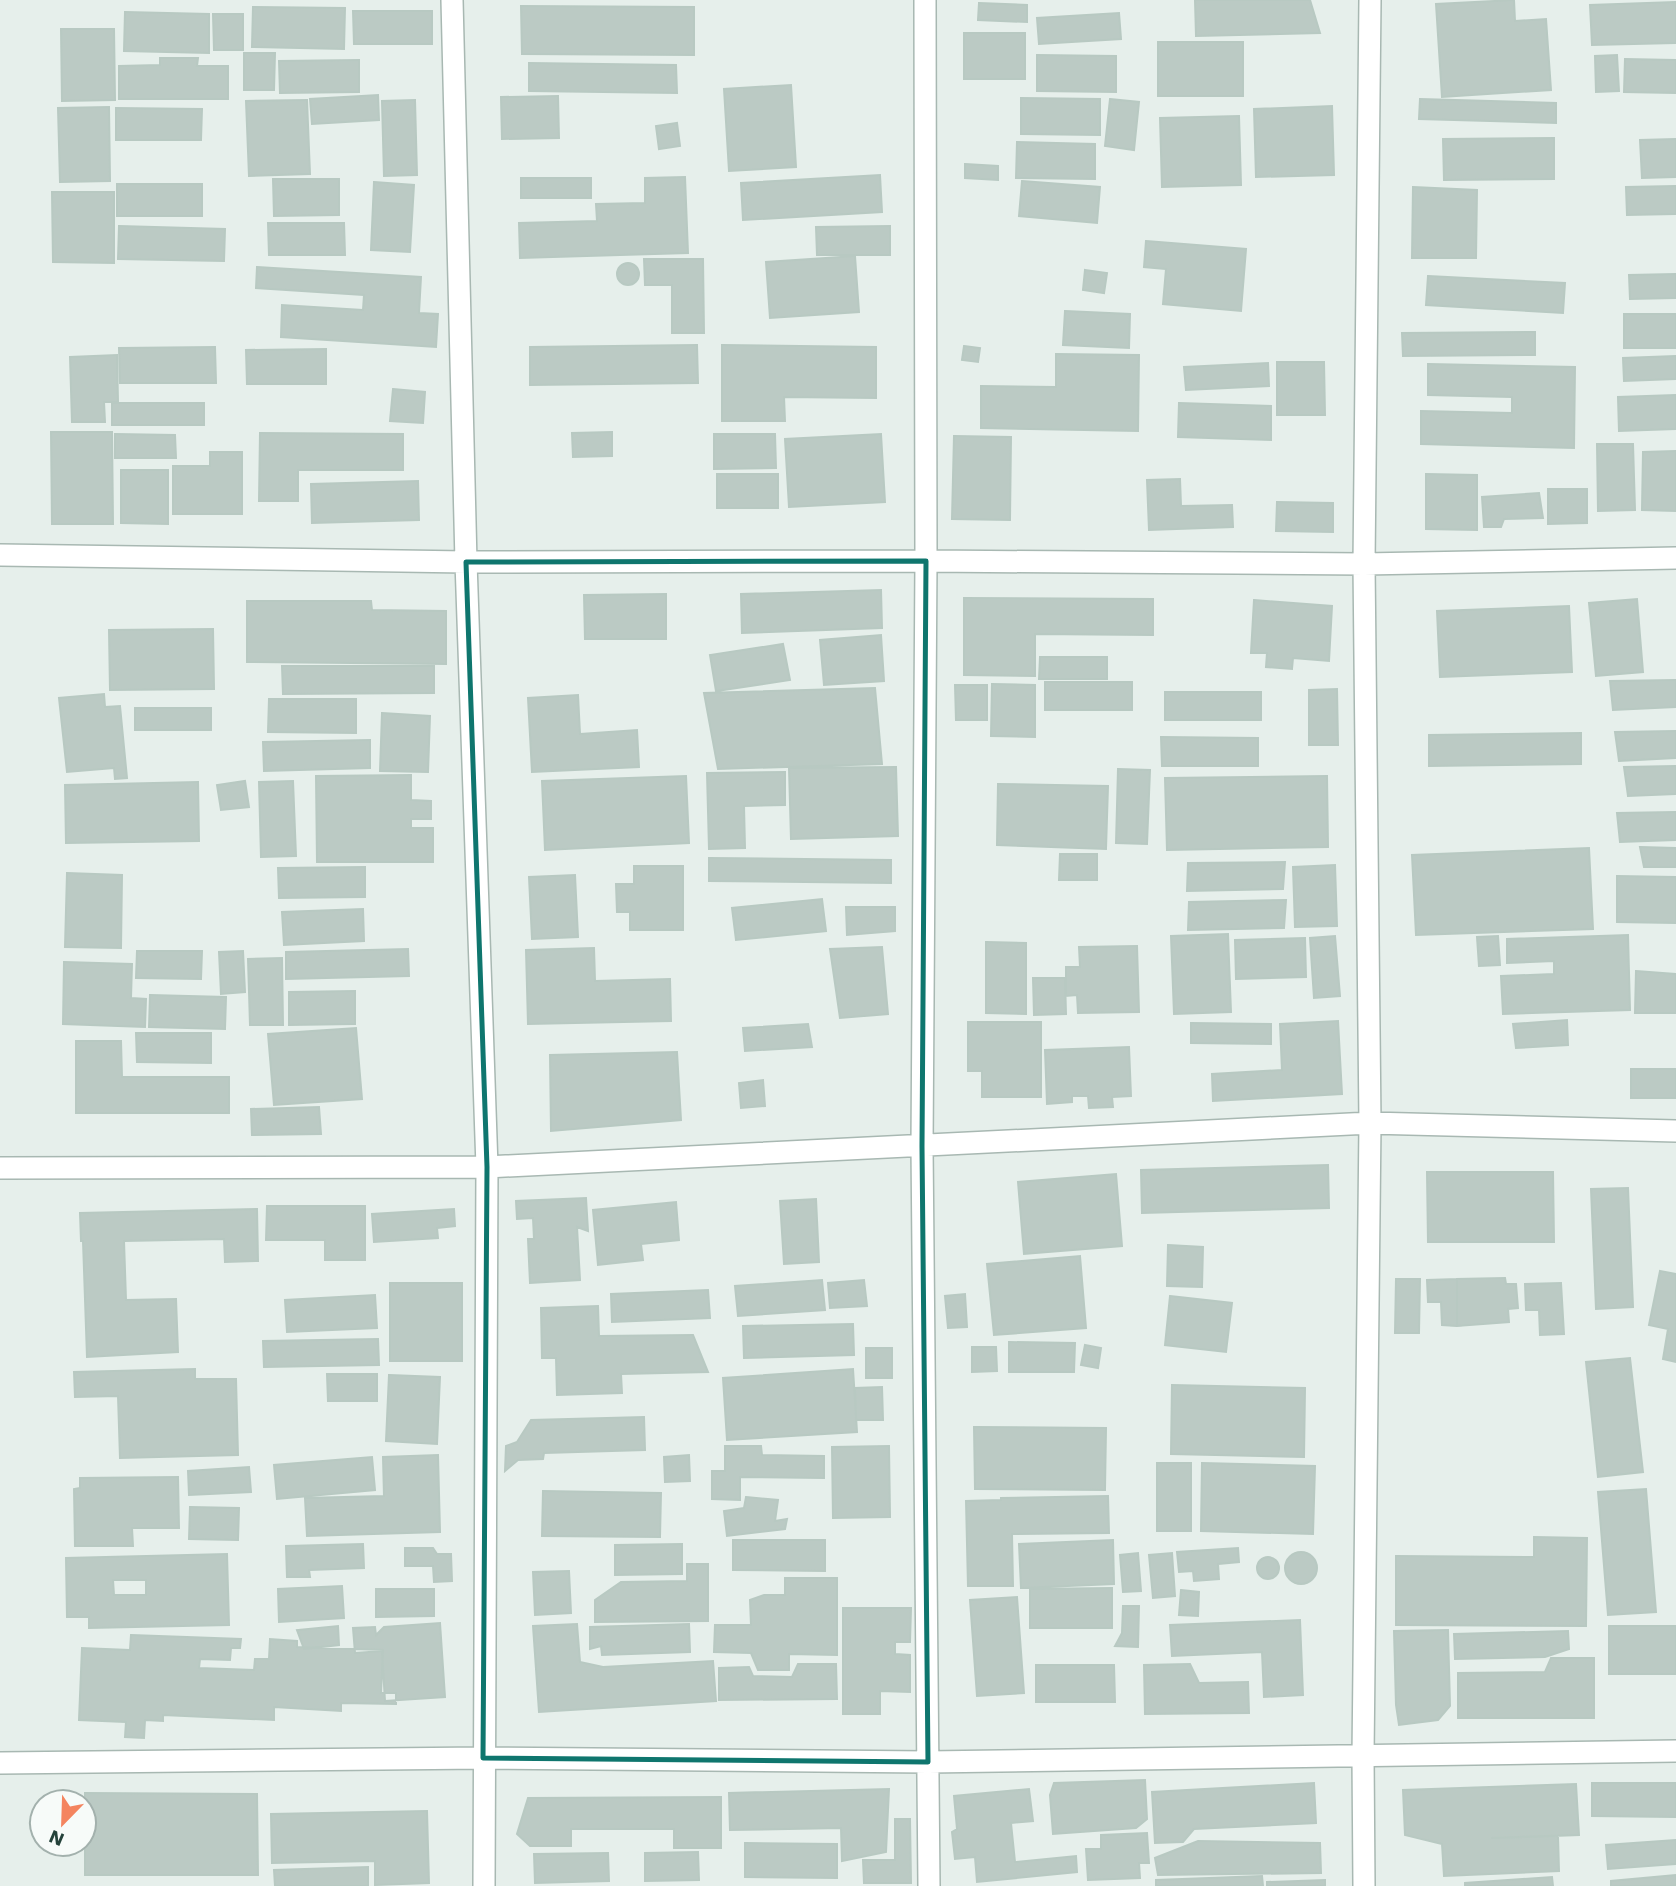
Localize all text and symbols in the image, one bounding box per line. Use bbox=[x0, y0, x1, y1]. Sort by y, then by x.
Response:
north arrow bbox=[28, 1788, 98, 1858]
text: N bbox=[46, 1825, 68, 1852]

